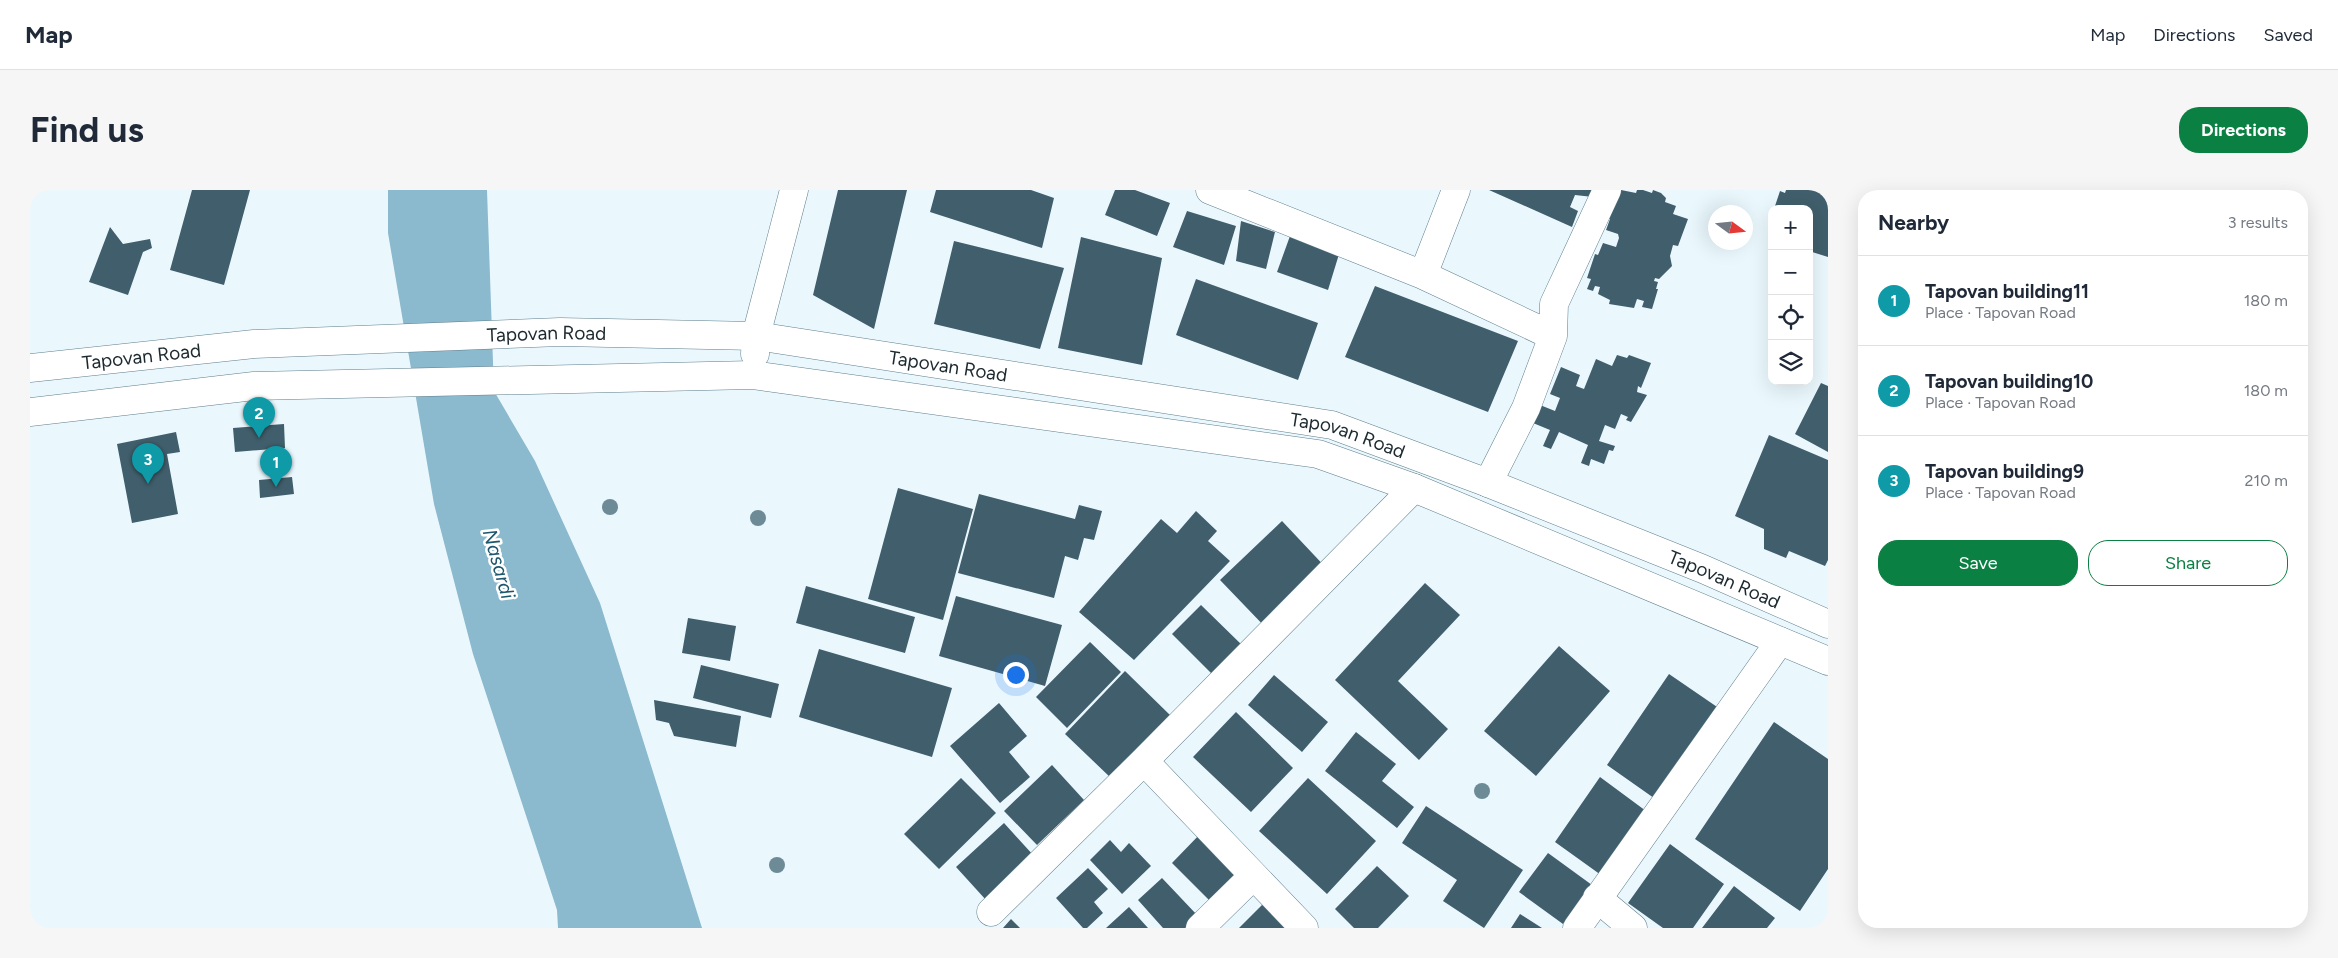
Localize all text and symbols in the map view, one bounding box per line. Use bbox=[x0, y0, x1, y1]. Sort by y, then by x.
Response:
text: Map bbox=[25, 20, 73, 49]
text: Map bbox=[2090, 24, 2125, 46]
text: Directions bbox=[2153, 24, 2235, 46]
text: Saved bbox=[2263, 24, 2313, 46]
button: Directions bbox=[2179, 107, 2308, 153]
text: Find us bbox=[30, 109, 144, 151]
north arrow bbox=[1708, 205, 1753, 250]
map controls bbox=[1768, 205, 1813, 385]
button: + bbox=[1768, 205, 1813, 250]
text: Nearby bbox=[1878, 210, 1949, 235]
text: 3 results bbox=[2228, 213, 2288, 232]
button: − bbox=[1768, 250, 1813, 295]
text: Tapovan building11 bbox=[1925, 280, 2089, 303]
text: 1 bbox=[1891, 291, 1897, 310]
text: 180 m bbox=[2244, 291, 2288, 310]
button: locate bbox=[1768, 295, 1813, 340]
text: Place · Tapovan Road bbox=[1925, 303, 2076, 322]
street label: Tapovan Road bbox=[486, 320, 606, 346]
street label: Tapovan Road bbox=[81, 338, 202, 374]
button: layers bbox=[1768, 340, 1813, 385]
street label: Tapovan Road bbox=[887, 345, 1009, 386]
text: Tapovan building10 bbox=[1925, 370, 2093, 393]
text: 2 bbox=[1889, 381, 1899, 400]
text: 180 m bbox=[2244, 381, 2288, 400]
text: Place · Tapovan Road bbox=[1925, 393, 2076, 412]
pin: 2 bbox=[243, 397, 275, 438]
street label: Tapovan Road bbox=[1289, 407, 1409, 463]
pin: 3 bbox=[132, 443, 164, 484]
pin: 1 bbox=[260, 446, 292, 487]
text: Tapovan building9 bbox=[1925, 460, 2084, 483]
text: 3 bbox=[1890, 471, 1898, 490]
text: 210 m bbox=[2245, 471, 2288, 490]
text: Place · Tapovan Road bbox=[1925, 483, 2076, 502]
water label: Nasardi bbox=[478, 526, 520, 602]
button: Save bbox=[1878, 540, 2078, 586]
button: Share bbox=[2088, 540, 2288, 586]
street label: Tapovan Road bbox=[1665, 545, 1784, 613]
your location bbox=[1003, 662, 1029, 688]

